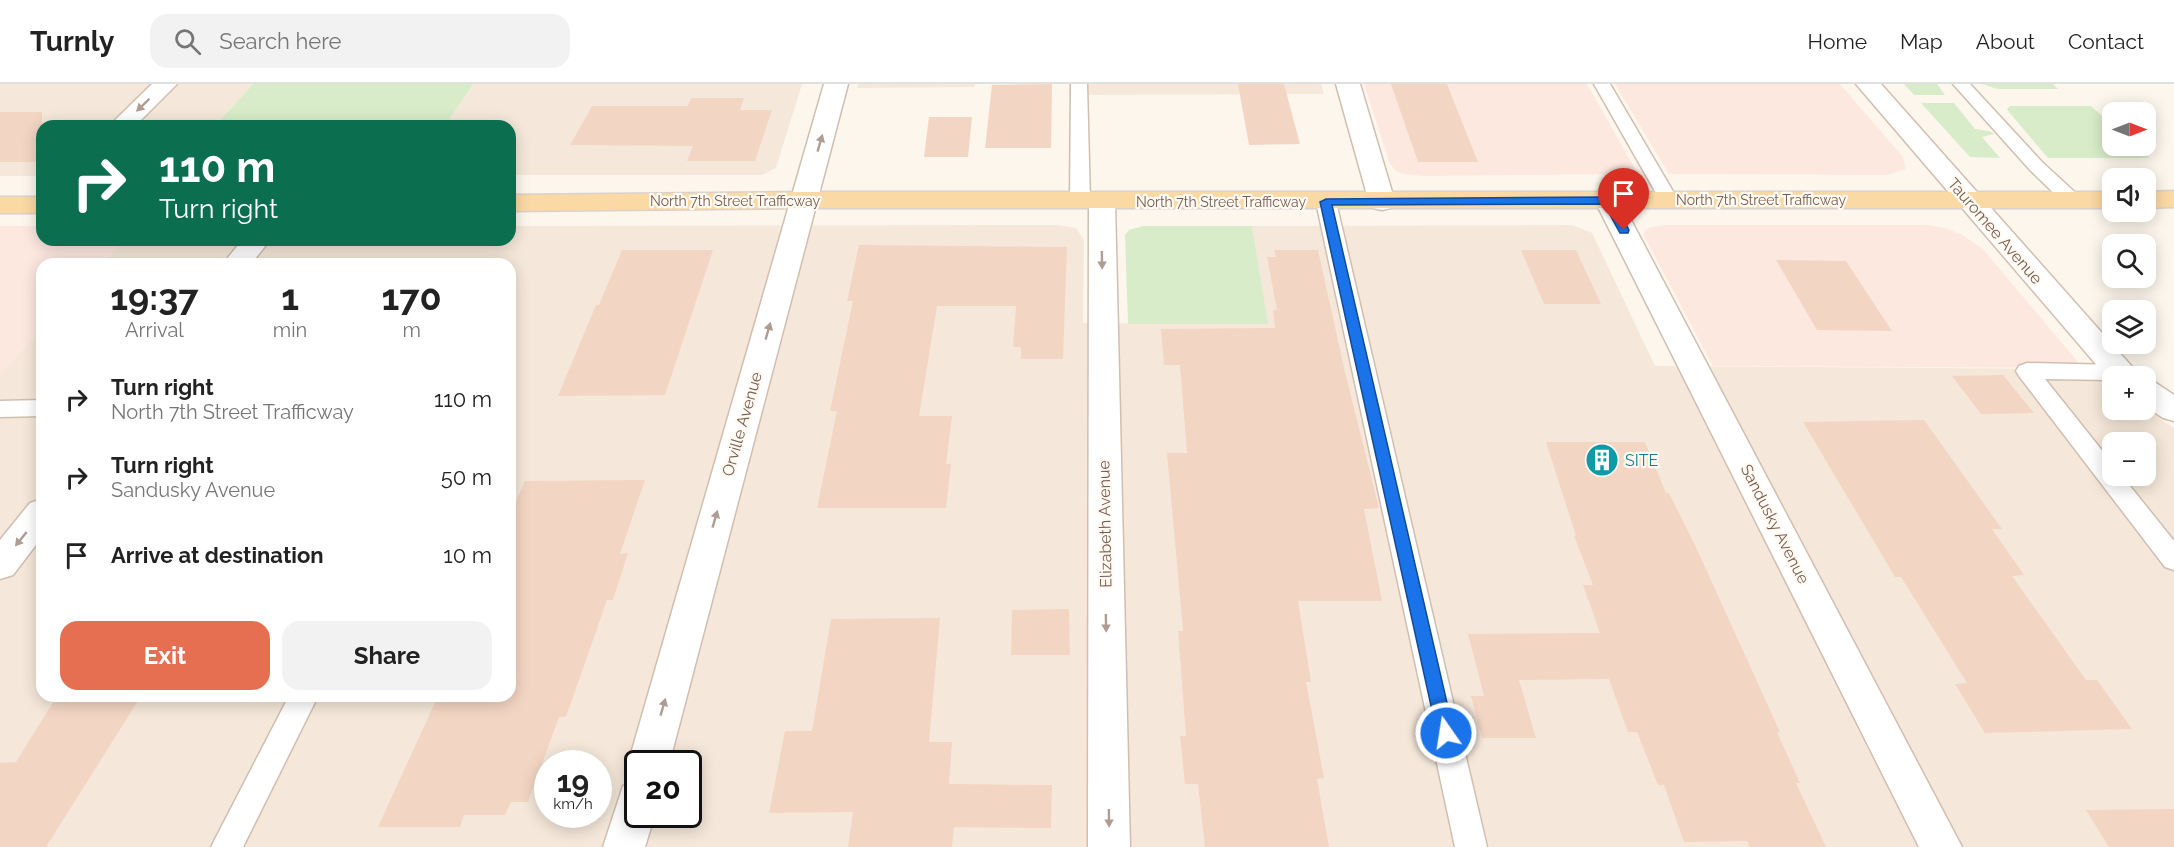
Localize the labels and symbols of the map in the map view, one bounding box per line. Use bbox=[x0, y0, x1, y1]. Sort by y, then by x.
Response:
one-way arrow bbox=[136, 98, 151, 112]
north arrow bbox=[2102, 102, 2156, 156]
one-way arrow bbox=[816, 134, 825, 152]
pin bbox=[1598, 168, 1649, 230]
street label: Tauromee Avenue bbox=[1944, 174, 2046, 288]
street label: North 7th Street Trafficway bbox=[1676, 192, 1846, 208]
street label: North 7th Street Trafficway bbox=[650, 193, 820, 209]
street label: North 7th Street Trafficway bbox=[1136, 194, 1306, 210]
one-way arrow bbox=[1097, 250, 1107, 269]
one-way arrow bbox=[764, 322, 773, 340]
street label: Orville Avenue bbox=[718, 370, 766, 478]
building icon: SITE bbox=[1584, 442, 1620, 478]
place label: SITE bbox=[1625, 451, 1658, 470]
street label: Elizabeth Avenue bbox=[1094, 460, 1116, 588]
street label: Sandusky Avenue bbox=[1737, 461, 1813, 587]
one-way arrow bbox=[711, 510, 721, 528]
one-way arrow bbox=[15, 531, 28, 546]
one-way arrow bbox=[1102, 613, 1111, 632]
one-way arrow bbox=[659, 698, 668, 716]
position arrow bbox=[1414, 701, 1478, 765]
speed limit sign: 20 bbox=[624, 750, 702, 828]
one-way arrow bbox=[1104, 808, 1114, 827]

